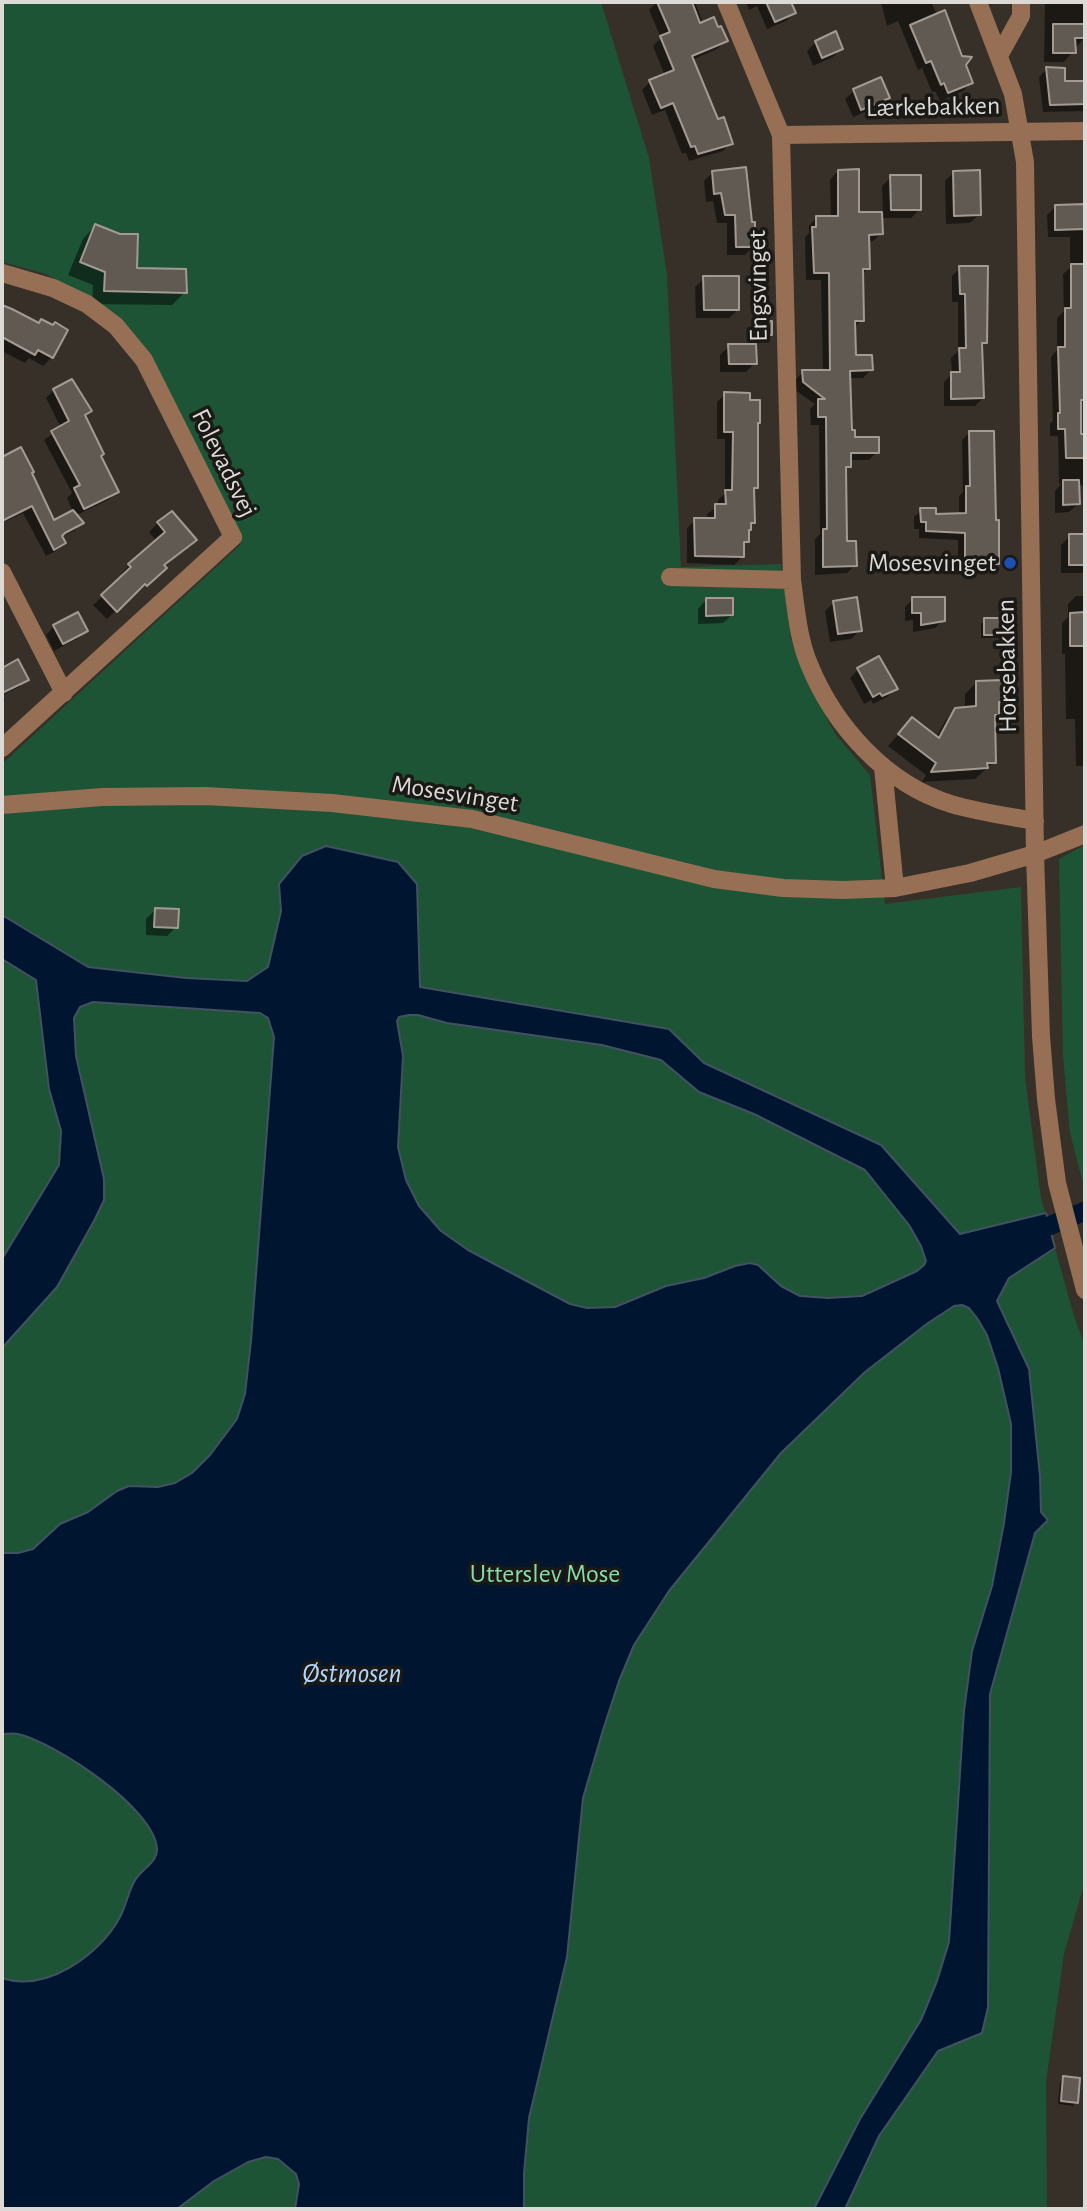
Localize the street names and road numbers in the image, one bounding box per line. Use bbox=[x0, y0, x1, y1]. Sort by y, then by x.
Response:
street label: Lærkebakken bbox=[866, 90, 1000, 124]
street label: Engsvinget bbox=[741, 230, 775, 342]
street label: Folevadsvej bbox=[184, 404, 264, 522]
street label: Horsebakken bbox=[990, 599, 1024, 733]
street label: Mosesvinget bbox=[390, 769, 520, 819]

